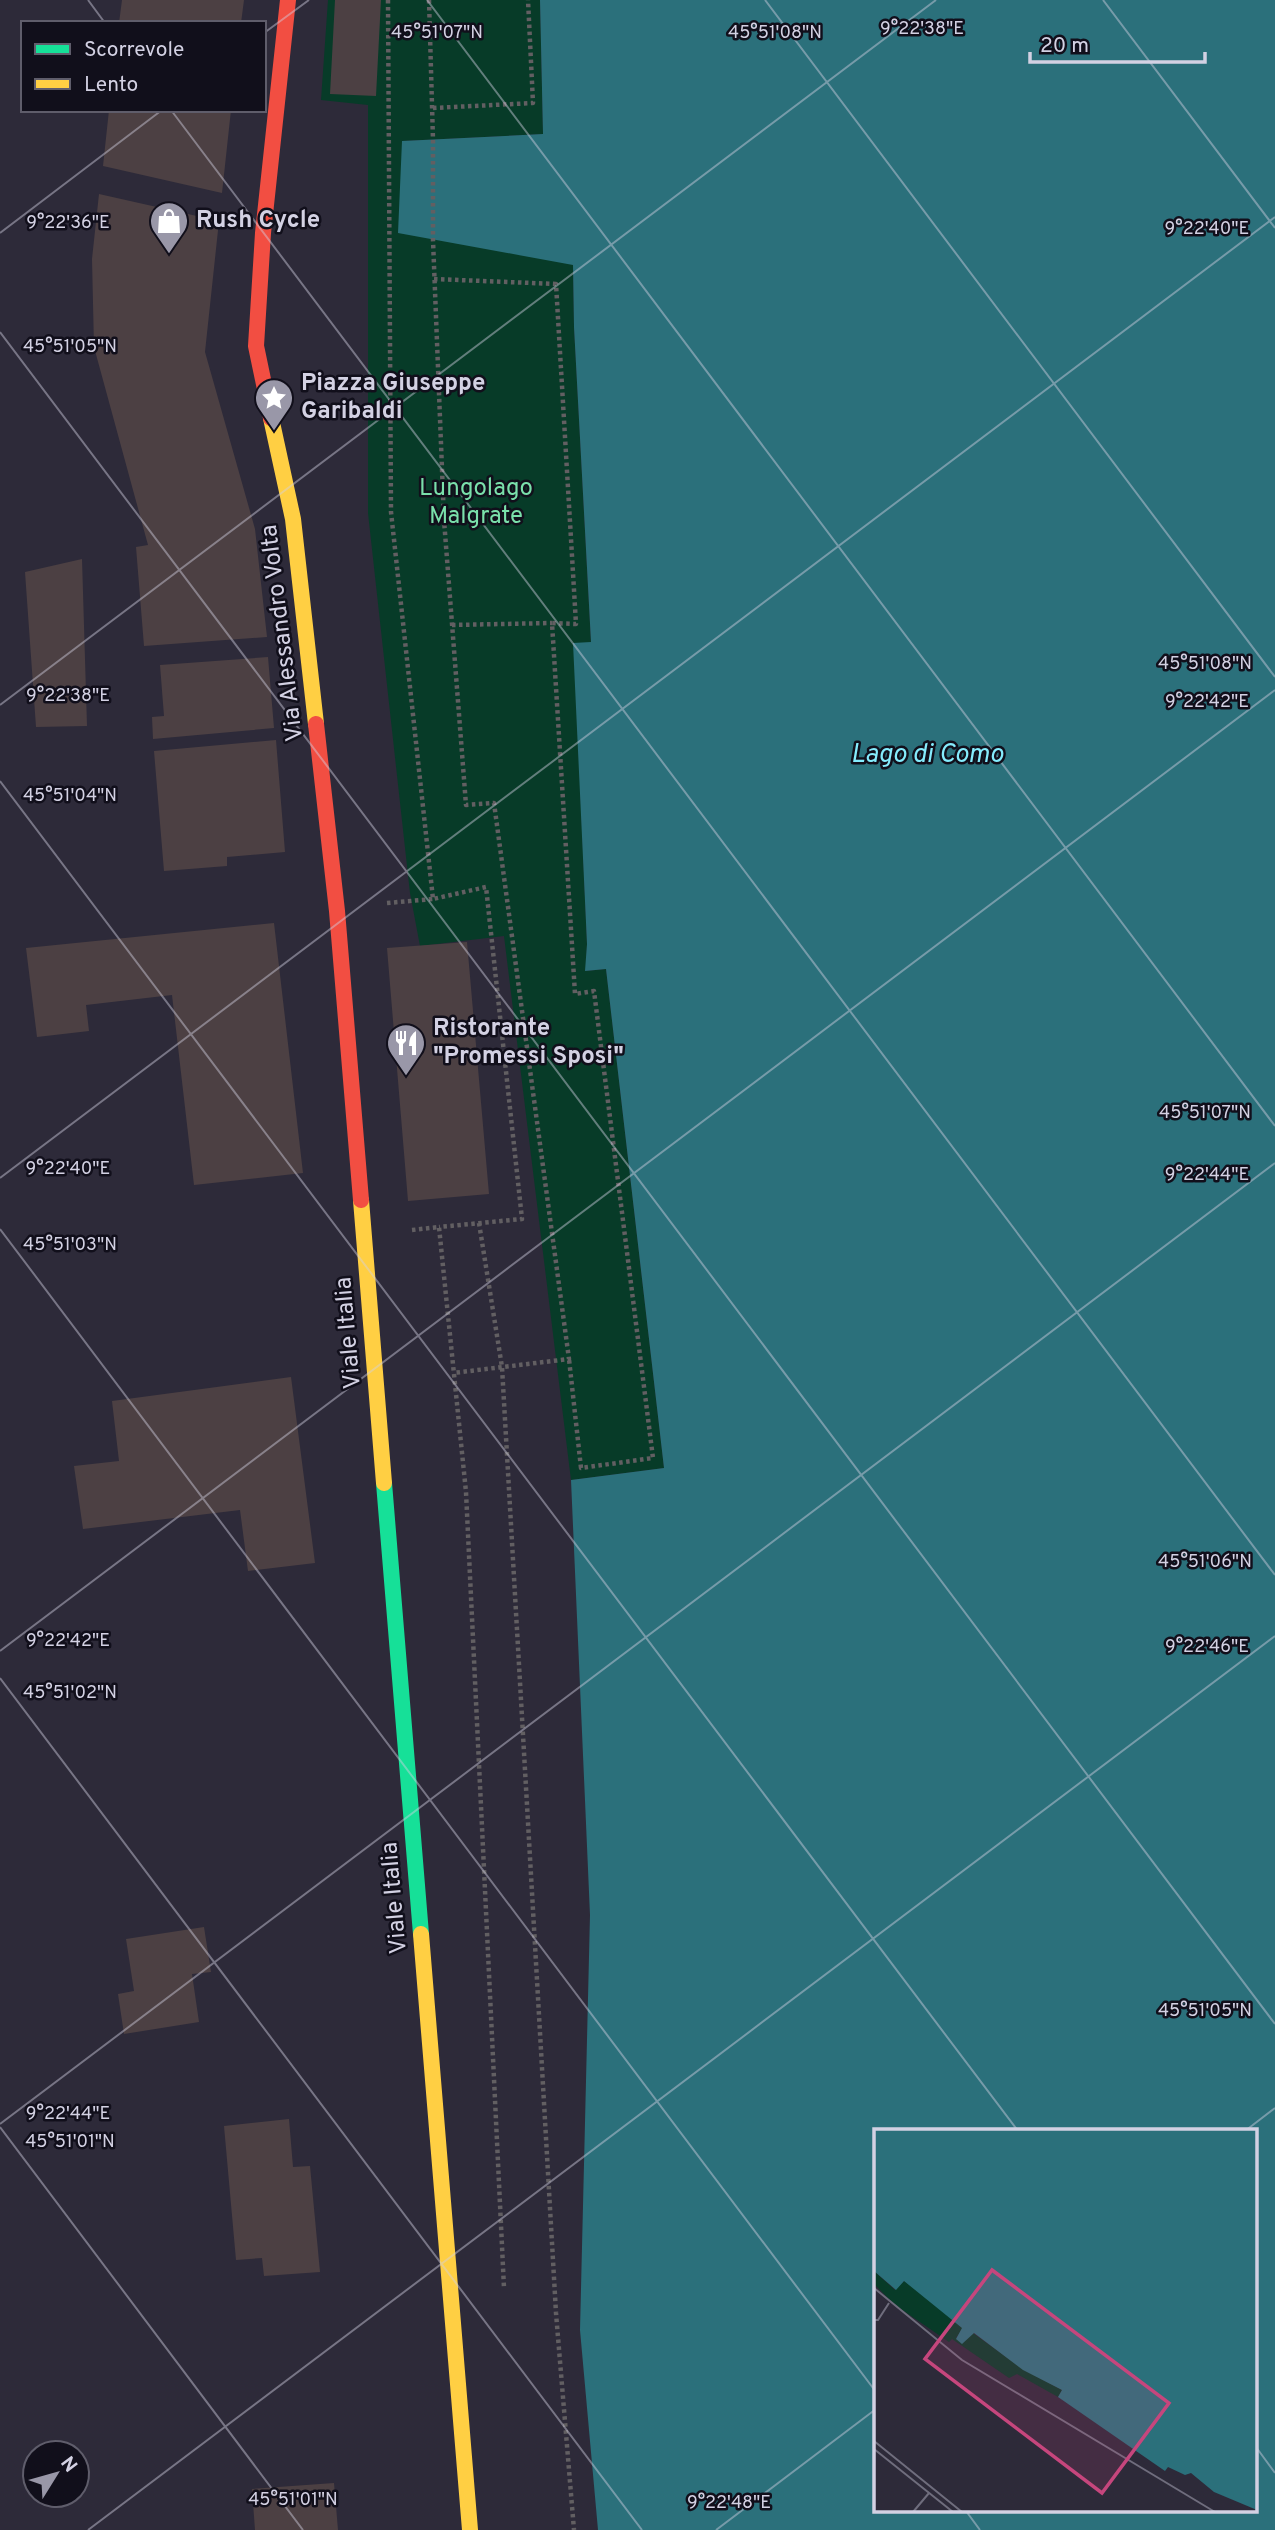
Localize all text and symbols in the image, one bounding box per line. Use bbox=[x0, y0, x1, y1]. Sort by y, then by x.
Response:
text: 9°22'38"E bbox=[880, 18, 964, 41]
legend bbox=[21, 21, 266, 112]
scale bar bbox=[1030, 21, 1205, 65]
text: 45°51'07"N bbox=[391, 22, 483, 45]
text: 45°51'08"N bbox=[728, 22, 822, 45]
text: 20 m bbox=[1040, 33, 1089, 60]
text: Scorrevole bbox=[84, 37, 184, 64]
text: Lento bbox=[84, 72, 138, 99]
shop icon: Rush Cycle bbox=[148, 200, 190, 255]
place label: Rush Cycle bbox=[196, 206, 320, 236]
text: 9°22'36"E bbox=[26, 212, 110, 235]
text: 9°22'40"E bbox=[1165, 218, 1249, 241]
text: 45°51'05"N bbox=[23, 336, 117, 359]
place label: Piazza Giuseppe Garibaldi bbox=[301, 369, 485, 427]
place icon: Piazza Giuseppe Garibaldi bbox=[253, 377, 295, 432]
park label: Lungolago Malgrate bbox=[419, 474, 533, 532]
street label: Via Alessandro Volta bbox=[255, 523, 311, 743]
text: 45°51'08"N bbox=[1158, 653, 1252, 676]
text: 9°22'38"E bbox=[26, 685, 110, 708]
text: 9°22'42"E bbox=[1165, 691, 1249, 714]
water label: Lago di Como bbox=[851, 739, 1003, 772]
text: 45°51'04"N bbox=[23, 785, 117, 808]
place label: Ristorante "Promessi Sposi" bbox=[433, 1014, 624, 1072]
restaurant icon: Ristorante "Promessi Sposi" bbox=[385, 1022, 427, 1077]
text: 45°51'07"N bbox=[1159, 1102, 1251, 1125]
text: 9°22'40"E bbox=[26, 1158, 110, 1181]
text: 9°22'44"E bbox=[1165, 1164, 1249, 1187]
text: 45°51'03"N bbox=[23, 1234, 117, 1257]
street label: Viale Italia bbox=[329, 1276, 369, 1390]
text: 45°51'06"N bbox=[1158, 1551, 1252, 1574]
text: 9°22'42"E bbox=[26, 1630, 110, 1653]
text: 9°22'46"E bbox=[1165, 1636, 1249, 1659]
text: 45°51'02"N bbox=[23, 1682, 117, 1705]
street label: Viale Italia bbox=[375, 1841, 415, 1955]
text: 45°51'05"N bbox=[1158, 2000, 1252, 2023]
text: 9°22'44"E bbox=[26, 2103, 110, 2126]
inset map bbox=[874, 2129, 1258, 2512]
text: 45°51'01"N bbox=[25, 2131, 115, 2154]
north arrow bbox=[21, 2439, 91, 2509]
text: N bbox=[54, 2452, 82, 2478]
text: 45°51'01"N bbox=[248, 2489, 338, 2512]
text: 9°22'48"E bbox=[687, 2492, 771, 2515]

